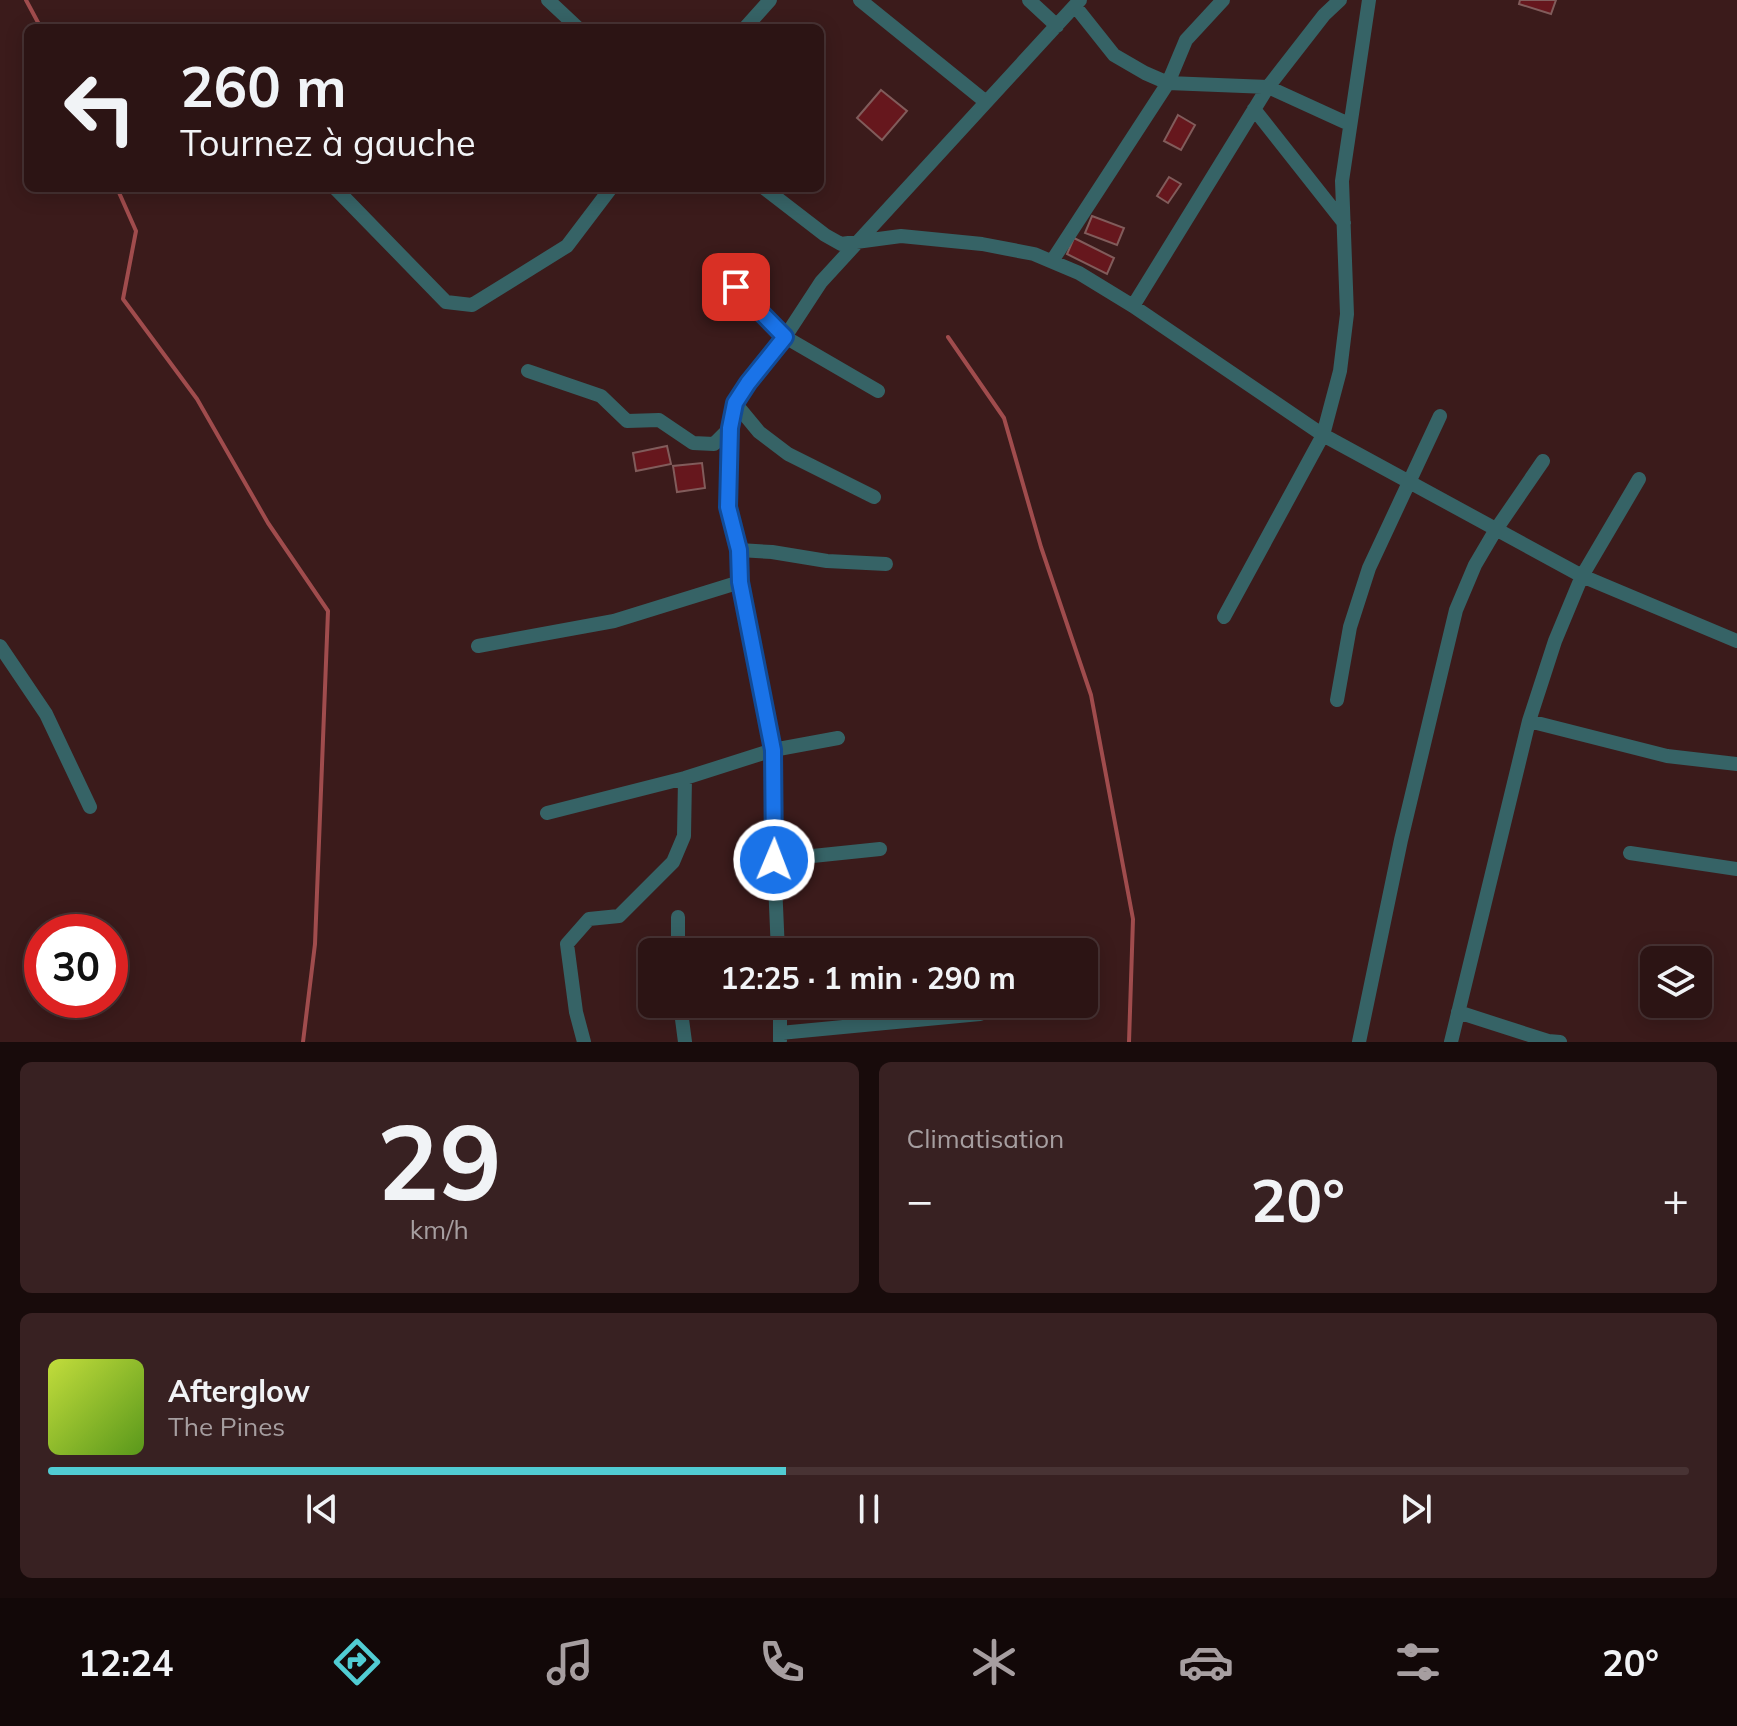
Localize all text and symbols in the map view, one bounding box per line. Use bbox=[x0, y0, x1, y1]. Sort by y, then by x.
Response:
text: 260 m bbox=[180, 51, 347, 121]
icon: left bbox=[48, 56, 152, 160]
text: Tournez à gauche bbox=[180, 120, 476, 165]
pin bbox=[702, 253, 770, 321]
icon: arrive bbox=[714, 265, 758, 309]
position arrow bbox=[732, 818, 816, 902]
speed limit sign: 30 bbox=[24, 914, 128, 1018]
map controls bbox=[1640, 946, 1712, 1018]
button: layers bbox=[1640, 946, 1712, 1018]
text: 12:25 · 1 min · 290 m bbox=[720, 959, 1016, 997]
text: 29 bbox=[377, 1095, 502, 1226]
text: Climatisation bbox=[907, 1122, 1064, 1155]
text: 20° bbox=[1250, 1162, 1345, 1237]
text: − bbox=[907, 1172, 933, 1227]
text: + bbox=[1663, 1172, 1689, 1227]
text: km/h bbox=[410, 1213, 469, 1246]
text: Afterglow bbox=[168, 1372, 310, 1410]
text: The Pines bbox=[168, 1410, 285, 1443]
icon: previous bbox=[300, 1487, 344, 1531]
icon: pause bbox=[847, 1487, 891, 1531]
icon: next bbox=[1394, 1487, 1438, 1531]
icon: directions bbox=[329, 1634, 385, 1690]
icon: music bbox=[542, 1634, 598, 1690]
icon: phone bbox=[754, 1634, 810, 1690]
icon: climate bbox=[966, 1634, 1022, 1690]
icon: car bbox=[1178, 1634, 1234, 1690]
icon: filters bbox=[1390, 1634, 1446, 1690]
text: 12:24 bbox=[78, 1640, 173, 1685]
text: 20° bbox=[1602, 1640, 1659, 1685]

